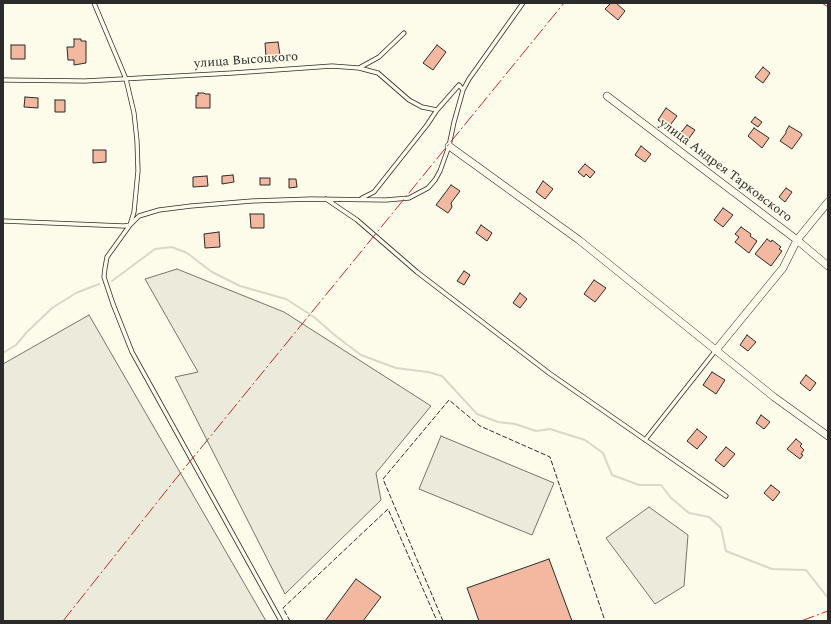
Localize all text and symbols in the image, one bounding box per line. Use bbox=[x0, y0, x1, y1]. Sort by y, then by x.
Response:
street label: улица Высоцкого bbox=[193, 50, 299, 72]
street label: улица Андрея Тарковского bbox=[655, 116, 795, 226]

